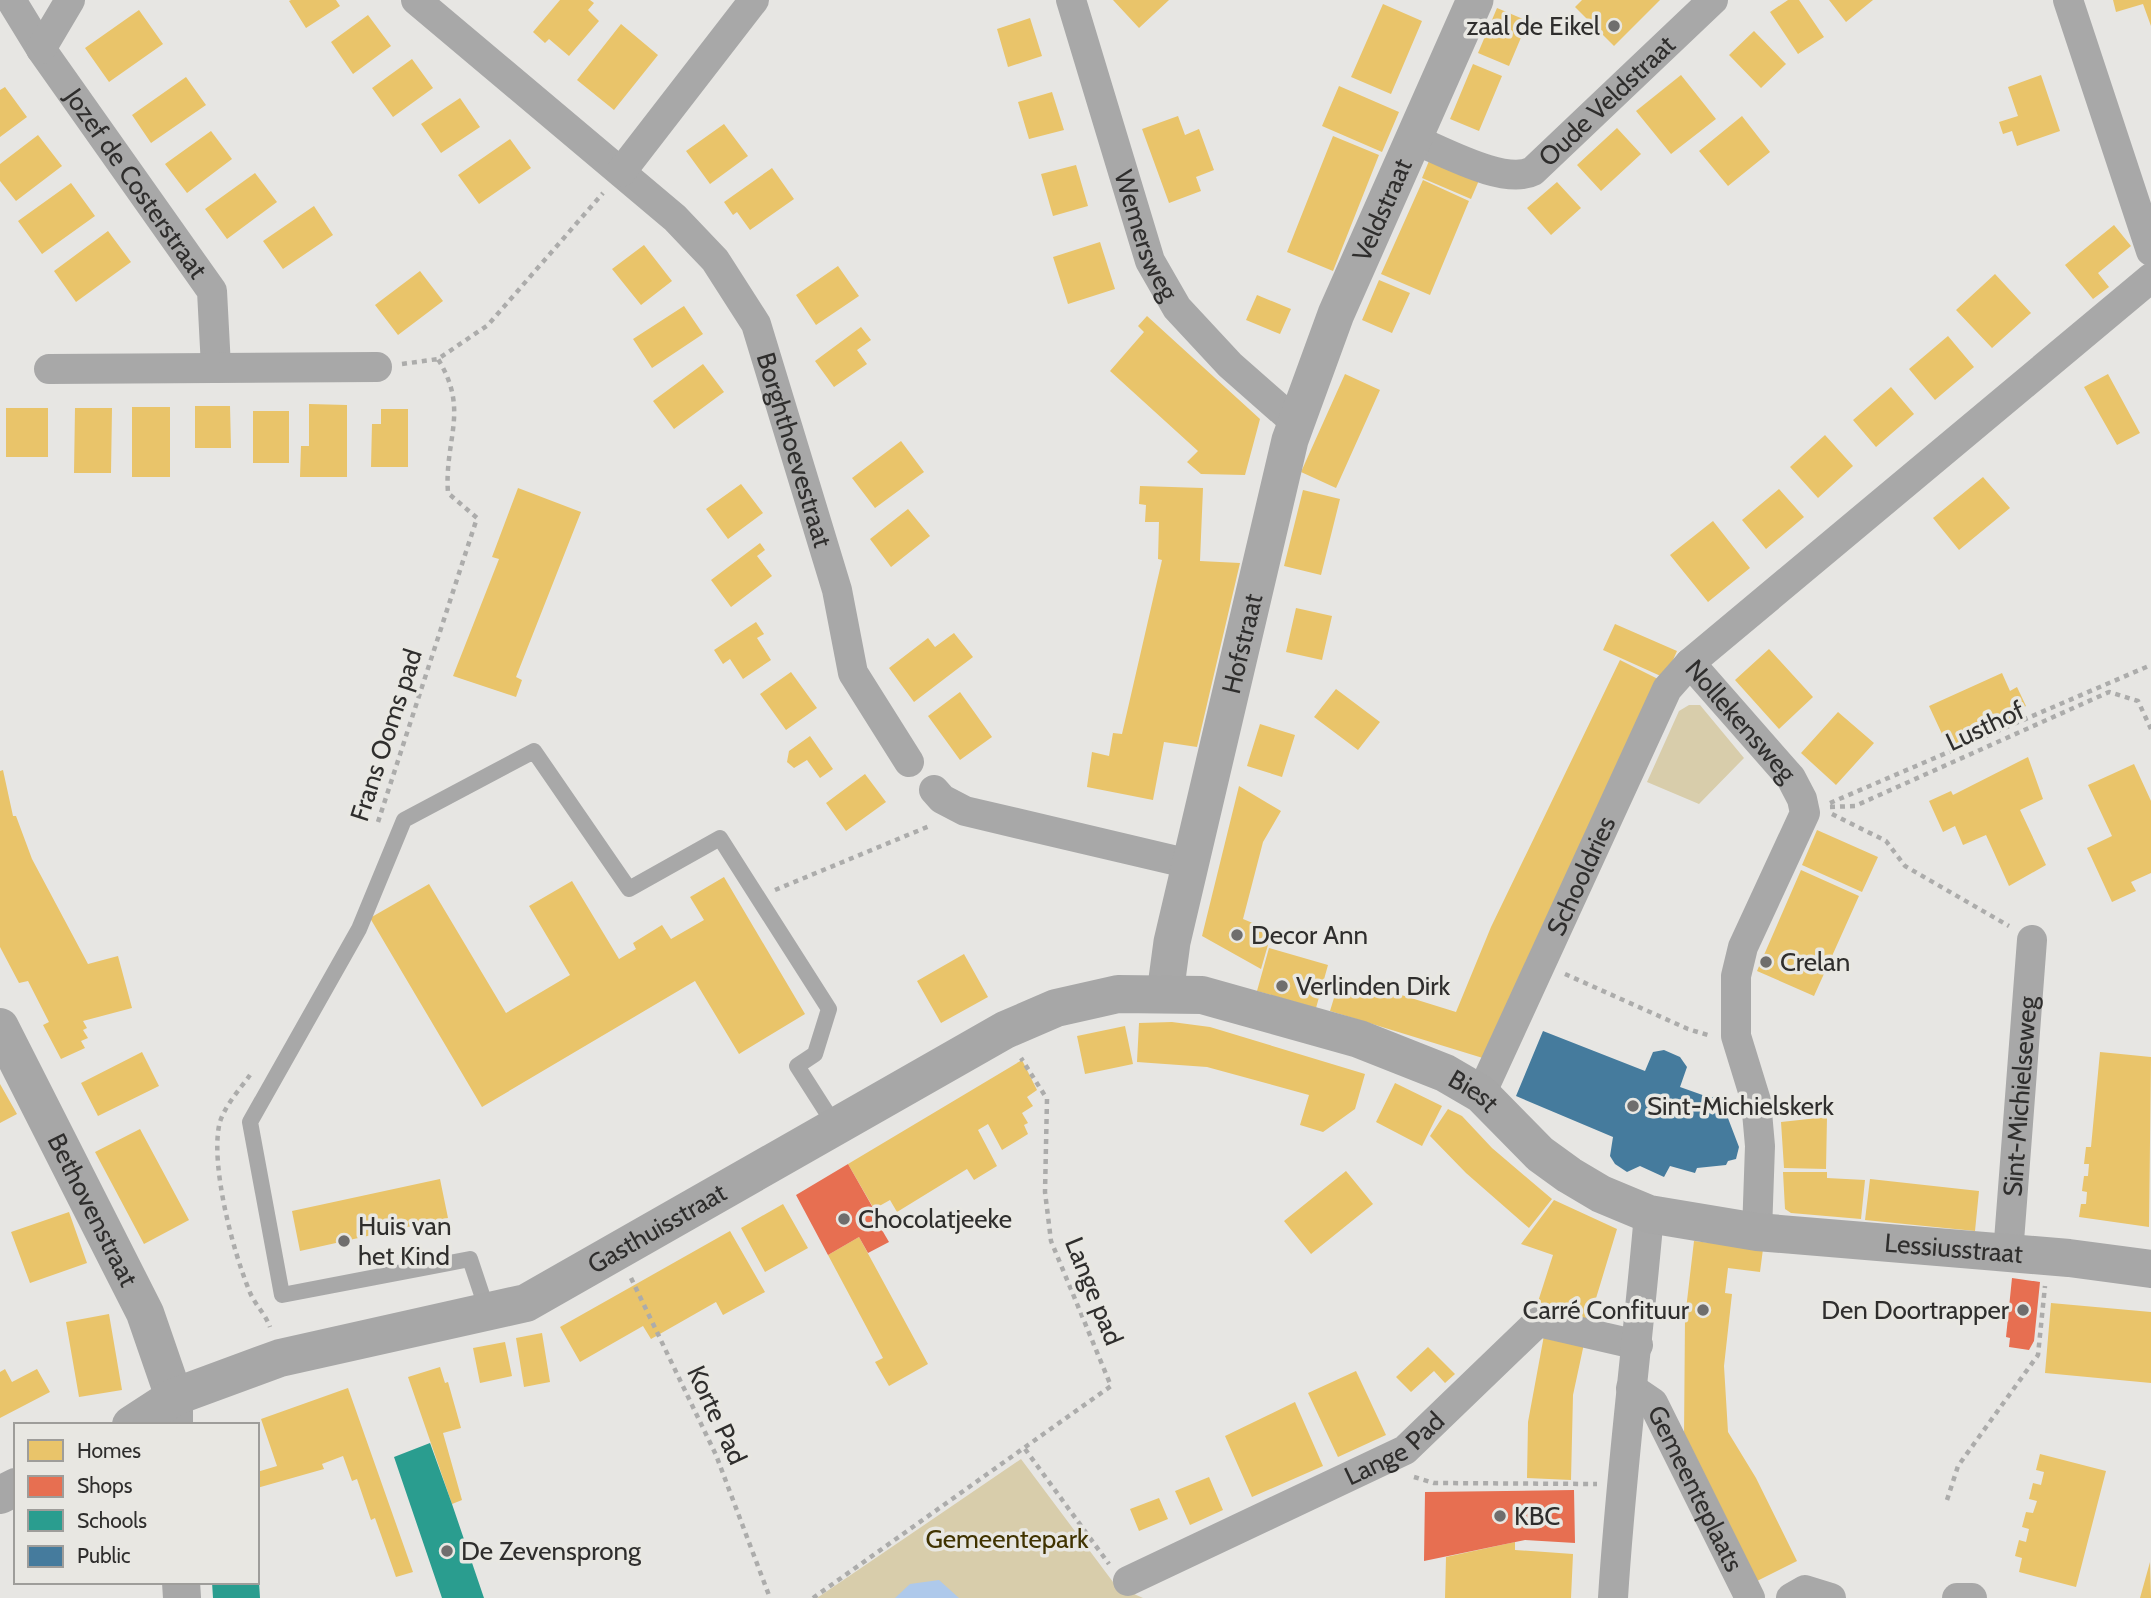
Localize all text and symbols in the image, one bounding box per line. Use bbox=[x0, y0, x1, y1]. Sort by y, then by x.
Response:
place label: zaal de Eikel bbox=[1466, 10, 1600, 42]
marker: zaal de Eikel bbox=[1606, 18, 1622, 34]
street label: Oude Veldstraat bbox=[1532, 28, 1682, 173]
street label: Jozef de Costerstraat bbox=[57, 81, 214, 285]
street label: Veldstraat bbox=[1345, 153, 1419, 266]
street label: Wemersweg bbox=[1107, 166, 1186, 307]
street label: Borghthoevestraat bbox=[750, 348, 839, 551]
street label: Hofstraat bbox=[1215, 590, 1269, 697]
street label: Frans Ooms pad bbox=[343, 645, 429, 825]
street label: Nollekensweg bbox=[1678, 653, 1804, 789]
street label: Lusthof bbox=[1941, 694, 2030, 758]
street label: Schooldries bbox=[1540, 811, 1623, 941]
place label: Decor Ann bbox=[1251, 919, 1368, 951]
marker: Decor Ann bbox=[1229, 927, 1245, 943]
place label: Crelan bbox=[1780, 946, 1850, 978]
marker: Crelan bbox=[1758, 954, 1774, 970]
place label: Verlinden Dirk bbox=[1296, 970, 1451, 1002]
marker: Verlinden Dirk bbox=[1274, 978, 1290, 994]
street label: Sint-Michielseweg bbox=[1996, 994, 2044, 1198]
street label: Biest bbox=[1443, 1063, 1506, 1119]
place label: Sint-Michielskerk bbox=[1647, 1090, 1834, 1122]
marker: Sint-Michielskerk bbox=[1625, 1098, 1641, 1114]
street label: Bethovenstraat bbox=[41, 1128, 145, 1292]
street label: Gasthuisstraat bbox=[582, 1176, 732, 1281]
place label: Chocolatjeeke bbox=[858, 1203, 1012, 1235]
place label: Huis van het Kind bbox=[358, 1210, 451, 1272]
marker: Chocolatjeeke bbox=[836, 1211, 852, 1227]
street label: Lessiusstraat bbox=[1883, 1227, 2024, 1270]
street label: Lange pad bbox=[1058, 1232, 1130, 1350]
marker: Huis van het Kind bbox=[336, 1233, 352, 1249]
place label: Carré Confituur bbox=[1523, 1294, 1690, 1326]
place label: Den Doortrapper bbox=[1821, 1294, 2010, 1326]
marker: Carré Confituur bbox=[1695, 1302, 1711, 1318]
marker: Den Doortrapper bbox=[2015, 1302, 2031, 1318]
street label: Korte Pad bbox=[680, 1360, 754, 1470]
street label: Gemeenteplaats bbox=[1641, 1400, 1750, 1577]
street label: Lange Pad bbox=[1339, 1405, 1451, 1492]
legend bbox=[14, 1423, 259, 1584]
text: Homes bbox=[77, 1438, 141, 1463]
text: Shops bbox=[77, 1473, 133, 1498]
place label: KBC bbox=[1514, 1500, 1560, 1532]
text: Schools bbox=[77, 1508, 147, 1533]
marker: KBC bbox=[1492, 1508, 1508, 1524]
park label: Gemeentepark bbox=[925, 1523, 1089, 1555]
place label: De Zevensprong bbox=[461, 1535, 642, 1567]
text: Public bbox=[77, 1543, 131, 1568]
marker: De Zevensprong bbox=[439, 1543, 455, 1559]

